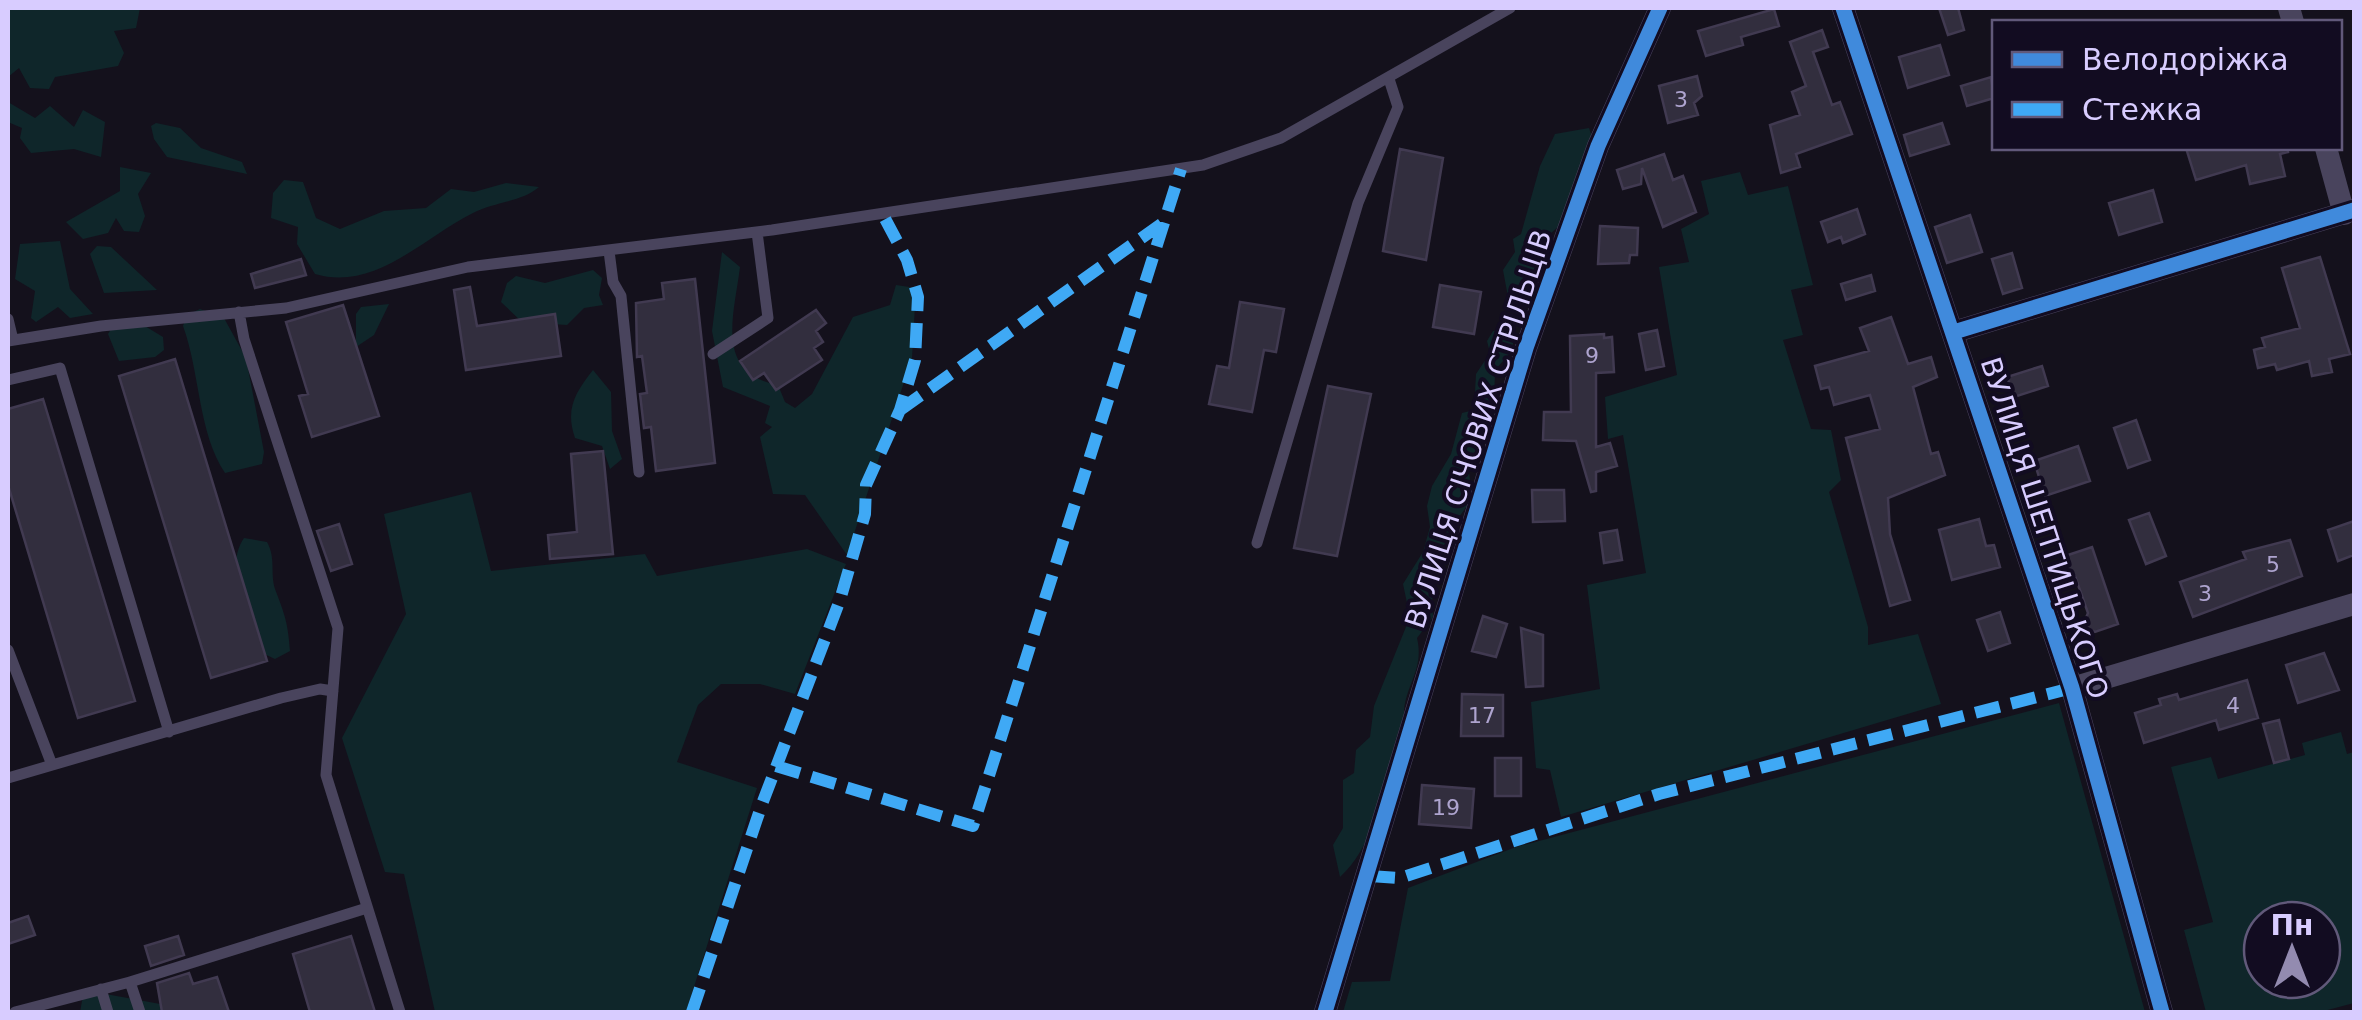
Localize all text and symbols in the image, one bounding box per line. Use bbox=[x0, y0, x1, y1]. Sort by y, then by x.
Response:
legend bbox=[1992, 20, 2342, 150]
text: Велодоріжка bbox=[2082, 42, 2289, 77]
house number: 3 bbox=[1674, 87, 1688, 112]
text: Стежка bbox=[2082, 92, 2202, 127]
street label: ВУЛИЦЯ СІЧОВИХ СТРІЛЬЦІВ bbox=[1398, 226, 1559, 633]
house number: 9 bbox=[1585, 343, 1599, 368]
street label: ВУЛИЦЯ ШЕПТИЦЬКОГО bbox=[1974, 353, 2115, 703]
house number: 5 bbox=[2266, 552, 2280, 577]
house number: 3 bbox=[2198, 581, 2212, 606]
house number: 4 bbox=[2226, 693, 2240, 718]
house number: 17 bbox=[1468, 703, 1496, 728]
house number: 19 bbox=[1432, 795, 1460, 820]
north arrow bbox=[2242, 900, 2342, 1000]
text: Пн bbox=[2271, 909, 2313, 942]

